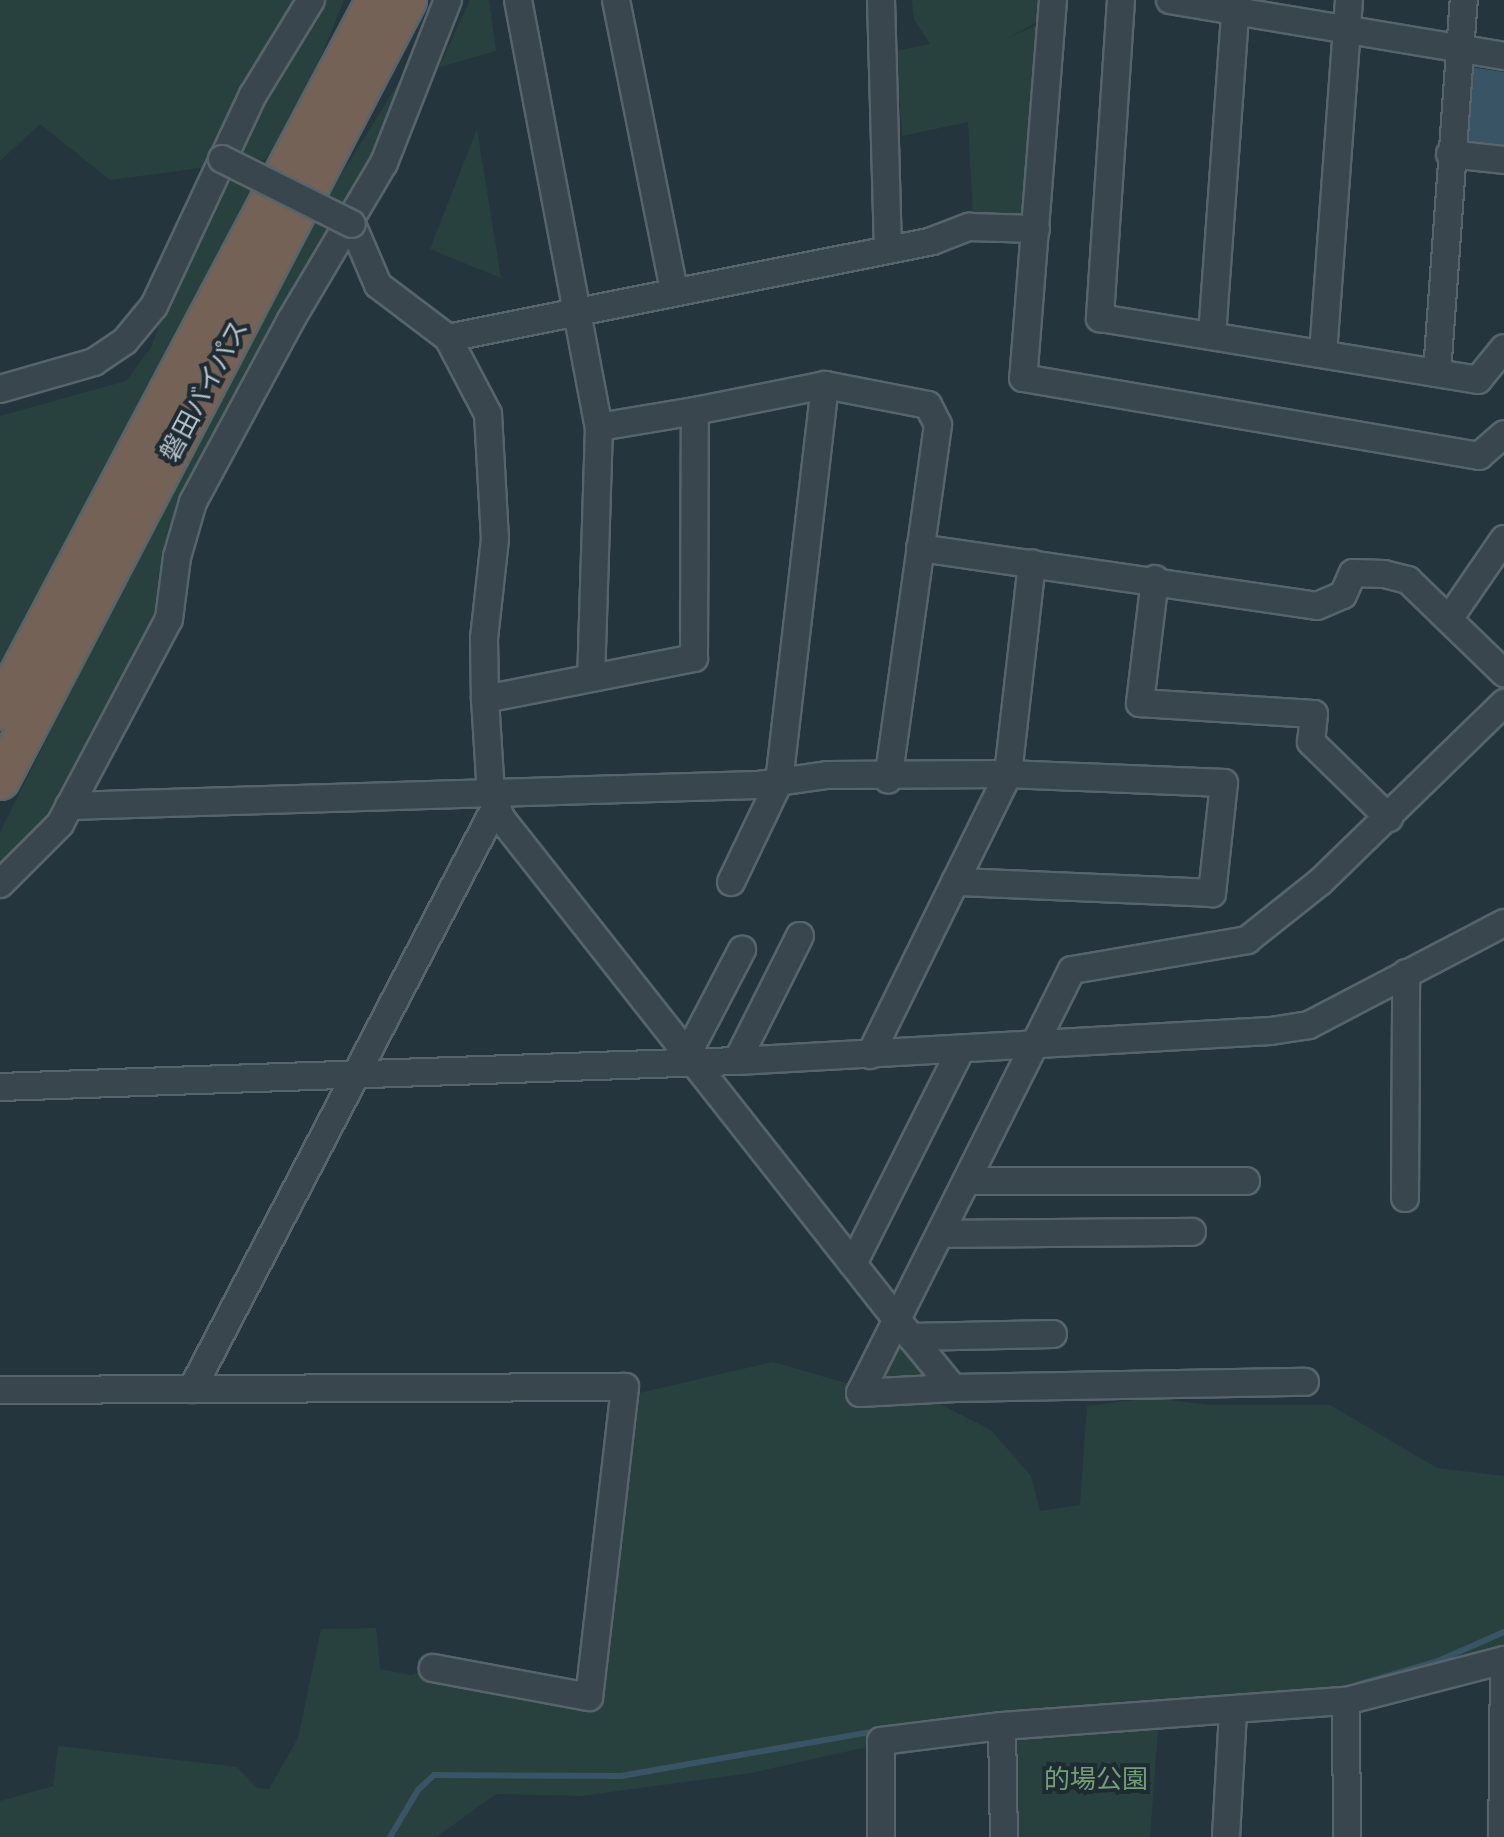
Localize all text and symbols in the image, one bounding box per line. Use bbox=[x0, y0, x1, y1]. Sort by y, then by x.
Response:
street label: 磐田バイパス bbox=[153, 314, 253, 466]
park label: 的場公園 bbox=[1044, 1762, 1148, 1794]

